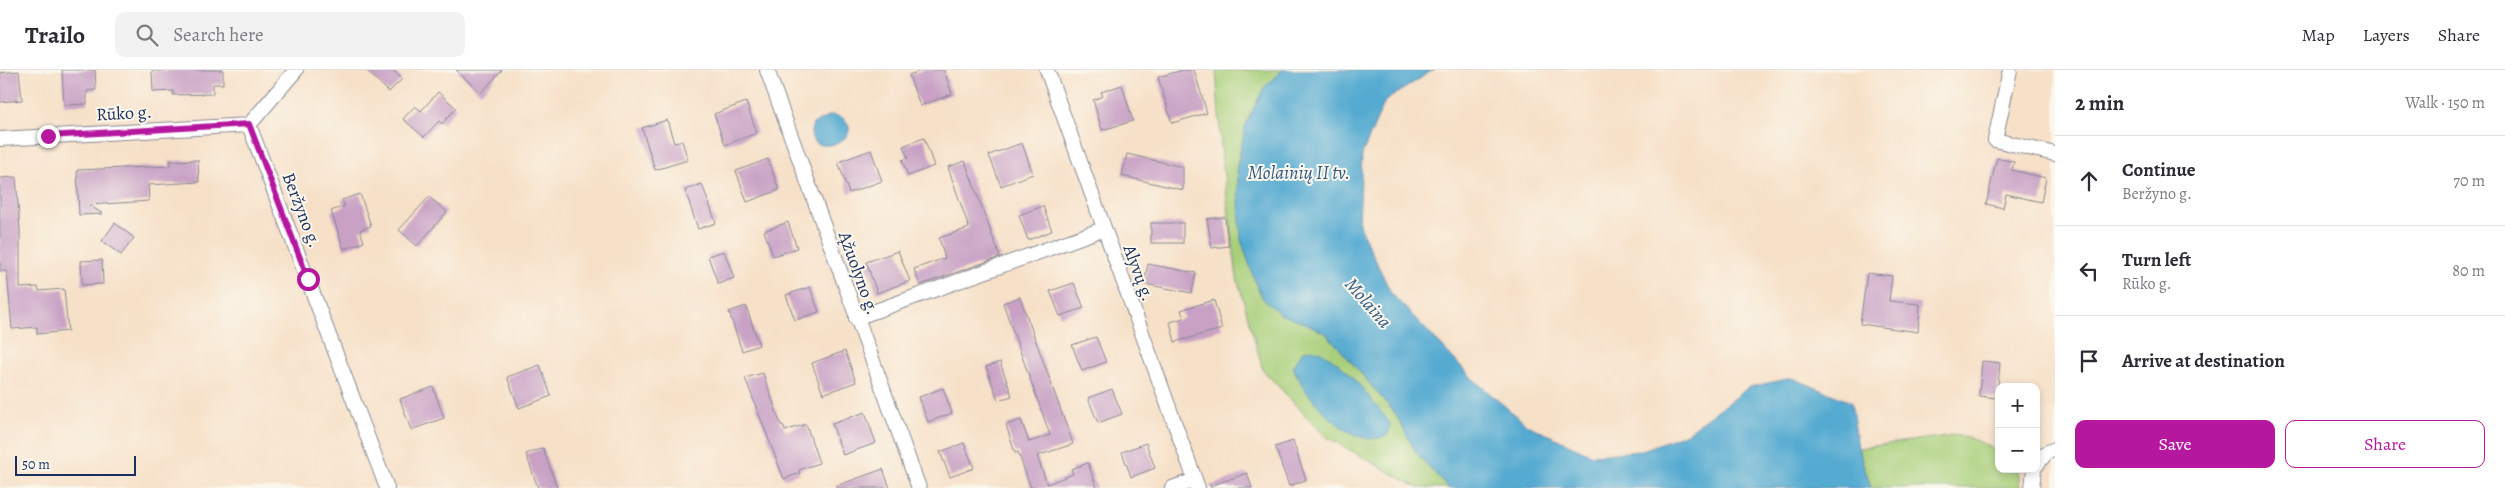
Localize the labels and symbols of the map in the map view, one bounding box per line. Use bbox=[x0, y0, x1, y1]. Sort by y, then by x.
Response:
street label: Rūko g. bbox=[95, 100, 153, 126]
route end bbox=[37, 125, 60, 148]
water label: Molainių II tv. bbox=[1248, 160, 1350, 186]
street label: Beržyno g. bbox=[277, 169, 327, 251]
street label: Ąžuolyno g. bbox=[833, 227, 885, 318]
street label: Alyvų g. bbox=[1117, 241, 1160, 305]
route start bbox=[297, 268, 320, 291]
water label: Molaina bbox=[1339, 272, 1397, 334]
scale bar bbox=[15, 453, 136, 476]

